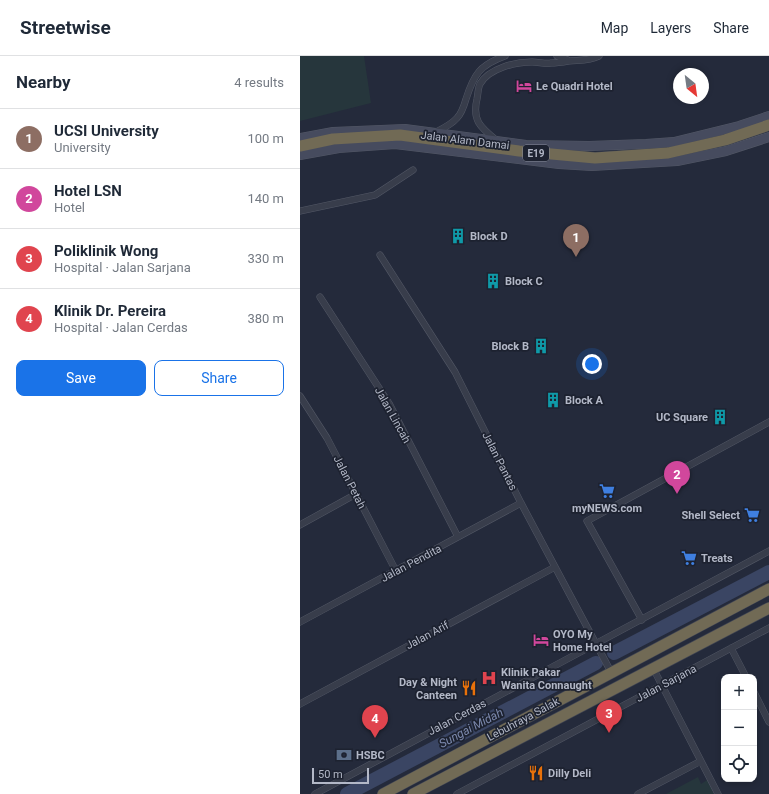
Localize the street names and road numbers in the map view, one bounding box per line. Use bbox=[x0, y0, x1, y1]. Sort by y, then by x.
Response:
street label: Jalan Alam Damai bbox=[420, 129, 510, 152]
road number: E19 bbox=[523, 145, 549, 161]
street label: Jalan Lincah bbox=[372, 385, 413, 446]
street label: Jalan Pantas bbox=[479, 430, 520, 493]
street label: Jalan Petah bbox=[331, 453, 368, 511]
street label: Jalan Pendita bbox=[379, 542, 444, 585]
street label: Jalan Arif bbox=[403, 619, 451, 652]
street label: Jalan Sarjana bbox=[634, 662, 699, 705]
street label: Lebuhraya Salak bbox=[485, 695, 562, 744]
street label: Jalan Cerdas bbox=[426, 697, 489, 738]

